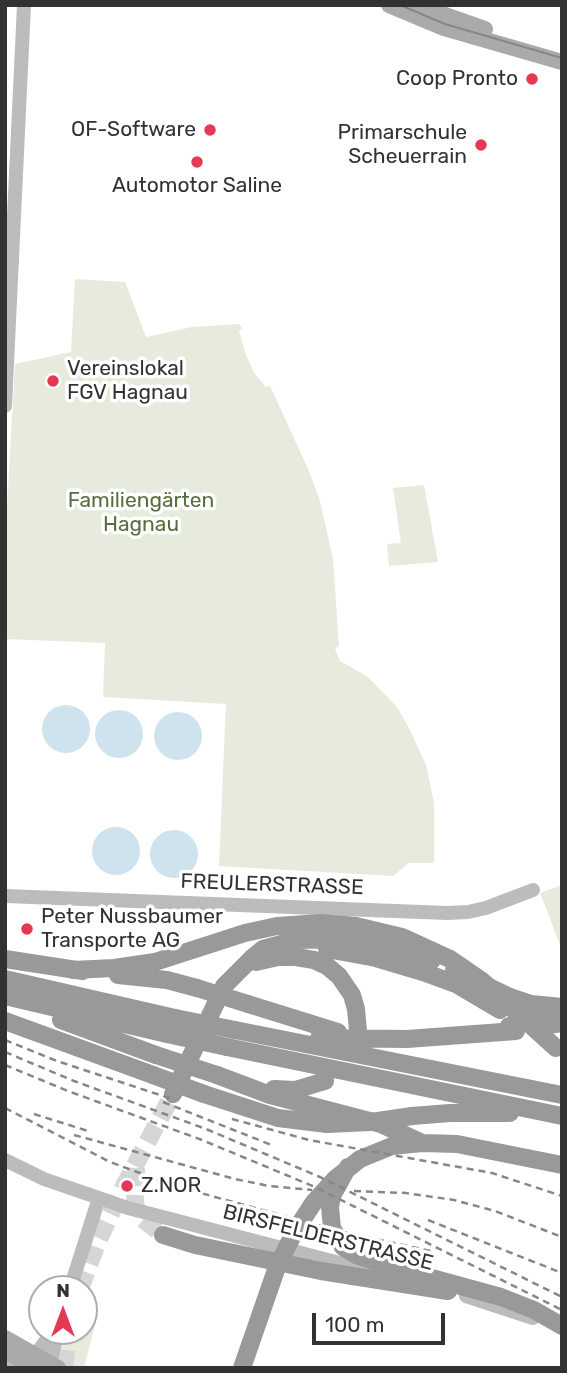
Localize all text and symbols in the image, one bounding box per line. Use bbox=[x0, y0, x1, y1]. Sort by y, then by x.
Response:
place label: Coop Pronto bbox=[396, 66, 518, 92]
marker: Coop Pronto bbox=[524, 71, 540, 87]
place label: OF-Software bbox=[71, 117, 196, 143]
place label: Primarschule Scheuerrain bbox=[338, 120, 467, 170]
marker: OF-Software bbox=[202, 122, 218, 138]
marker: Primarschule Scheuerrain bbox=[473, 137, 489, 153]
marker: Automotor Saline bbox=[189, 154, 205, 170]
place label: Automotor Saline bbox=[112, 173, 282, 199]
place label: Vereinslokal FGV Hagnau bbox=[67, 356, 188, 406]
marker: Vereinslokal FGV Hagnau bbox=[45, 373, 61, 389]
park label: Familiengärten Hagnau bbox=[68, 488, 214, 538]
street label: FREULERSTRASSE bbox=[180, 869, 364, 901]
place label: Peter Nussbaumer Transporte AG bbox=[41, 904, 223, 954]
marker: Peter Nussbaumer Transporte AG bbox=[19, 921, 35, 937]
place label: Z.NOR bbox=[141, 1173, 201, 1199]
marker: Z.NOR bbox=[119, 1178, 135, 1194]
street label: BIRSFELDERSTRASSE bbox=[220, 1200, 436, 1276]
north arrow bbox=[28, 1275, 98, 1345]
text: N bbox=[56, 1279, 70, 1302]
scale bar bbox=[315, 1300, 448, 1344]
text: 100 m bbox=[325, 1312, 384, 1337]

